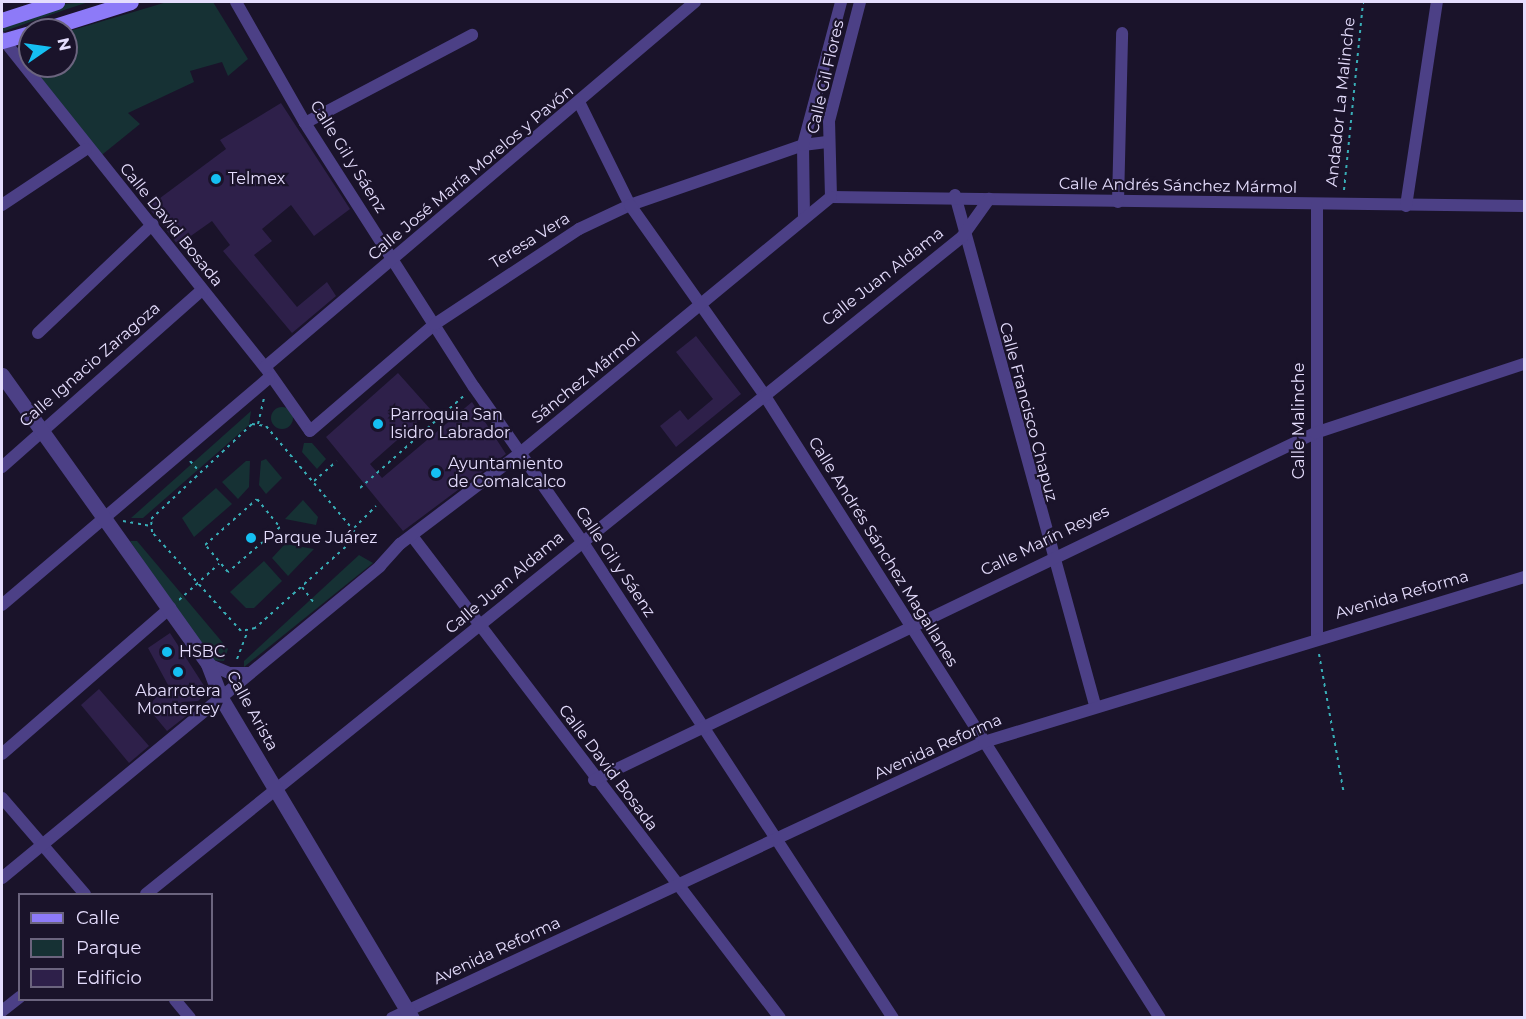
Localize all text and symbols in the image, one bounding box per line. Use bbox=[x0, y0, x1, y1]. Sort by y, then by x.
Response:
street label: Andador La Malinche bbox=[1323, 16, 1359, 188]
north arrow bbox=[18, 18, 78, 78]
street label: Calle Gil Flores bbox=[804, 18, 848, 136]
text: N bbox=[53, 36, 75, 53]
street label: Calle José María Morelos y Pavón bbox=[364, 81, 578, 265]
street label: Calle Gil y Sáenz bbox=[306, 97, 390, 217]
street label: Calle David Bosada bbox=[115, 159, 227, 291]
place label: Telmex bbox=[228, 169, 285, 189]
marker: Telmex bbox=[209, 172, 223, 186]
street label: Calle Andrés Sánchez Mármol bbox=[1059, 174, 1297, 198]
street label: Teresa Vera bbox=[487, 209, 573, 273]
street label: Calle Juan Aldama bbox=[818, 224, 948, 330]
street label: Calle Ignacio Zaragoza bbox=[16, 299, 164, 431]
street label: Calle Francisco Chapuz bbox=[995, 320, 1061, 504]
street label: Sánchez Mármol bbox=[528, 328, 644, 428]
street label: Calle Malinche bbox=[1289, 363, 1309, 479]
place label: Parroquia San Isidro Labrador bbox=[390, 405, 510, 443]
marker: Parroquia San Isidro Labrador bbox=[371, 417, 385, 431]
street label: Calle Andrés Sánchez Magallanes bbox=[804, 434, 962, 670]
place label: Ayuntamiento de Comalcalco bbox=[448, 454, 566, 492]
marker: Ayuntamiento de Comalcalco bbox=[429, 466, 443, 480]
street label: Calle Marín Reyes bbox=[978, 502, 1112, 580]
street label: Calle Gil y Sáenz bbox=[571, 503, 659, 621]
place label: Parque Juárez bbox=[263, 528, 378, 548]
street label: Calle Juan Aldama bbox=[442, 528, 568, 638]
marker: Parque Juárez bbox=[244, 531, 258, 545]
street label: Avenida Reforma bbox=[1333, 567, 1471, 623]
place label: HSBC bbox=[179, 642, 225, 662]
marker: HSBC bbox=[160, 645, 174, 659]
marker: Abarrotera Monterrey bbox=[171, 665, 185, 679]
street label: Calle Arista bbox=[222, 668, 282, 754]
place label: Abarrotera Monterrey bbox=[135, 681, 221, 719]
street label: Calle David Bosada bbox=[554, 701, 662, 835]
street label: Avenida Reforma bbox=[871, 710, 1005, 784]
legend bbox=[18, 893, 213, 1001]
text: Calle bbox=[76, 907, 120, 929]
street label: Avenida Reforma bbox=[430, 913, 564, 989]
text: Parque bbox=[76, 937, 141, 959]
text: Edificio bbox=[76, 967, 142, 989]

